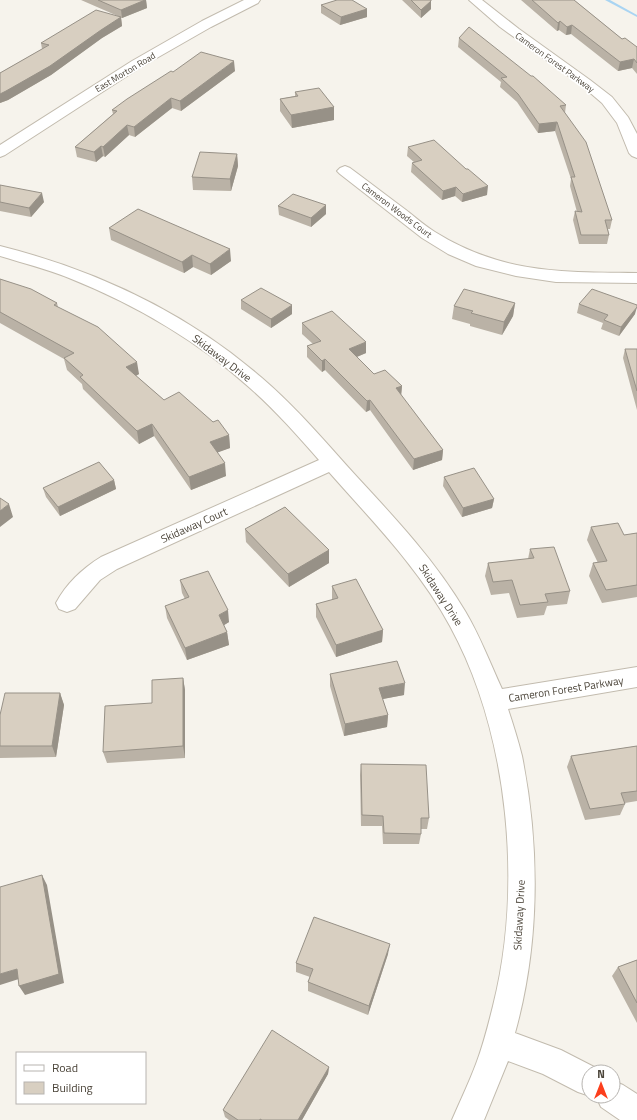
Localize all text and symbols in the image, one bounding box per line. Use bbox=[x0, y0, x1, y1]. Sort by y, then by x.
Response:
street label: Cameron Forest Parkway bbox=[513, 29, 598, 96]
street label: East Morton Road bbox=[92, 49, 158, 95]
street label: Cameron Woods Court bbox=[359, 179, 435, 241]
street label: Skidaway Drive bbox=[189, 330, 255, 386]
street label: Skidaway Court bbox=[158, 503, 230, 547]
street label: Skidaway Drive bbox=[415, 561, 467, 629]
street label: Cameron Forest Parkway bbox=[507, 672, 625, 706]
street label: Skidaway Drive bbox=[509, 879, 529, 951]
legend bbox=[16, 1052, 146, 1104]
text: Road bbox=[52, 1058, 78, 1077]
north arrow bbox=[581, 1064, 621, 1104]
text: N bbox=[597, 1066, 605, 1082]
text: Building bbox=[52, 1078, 93, 1097]

